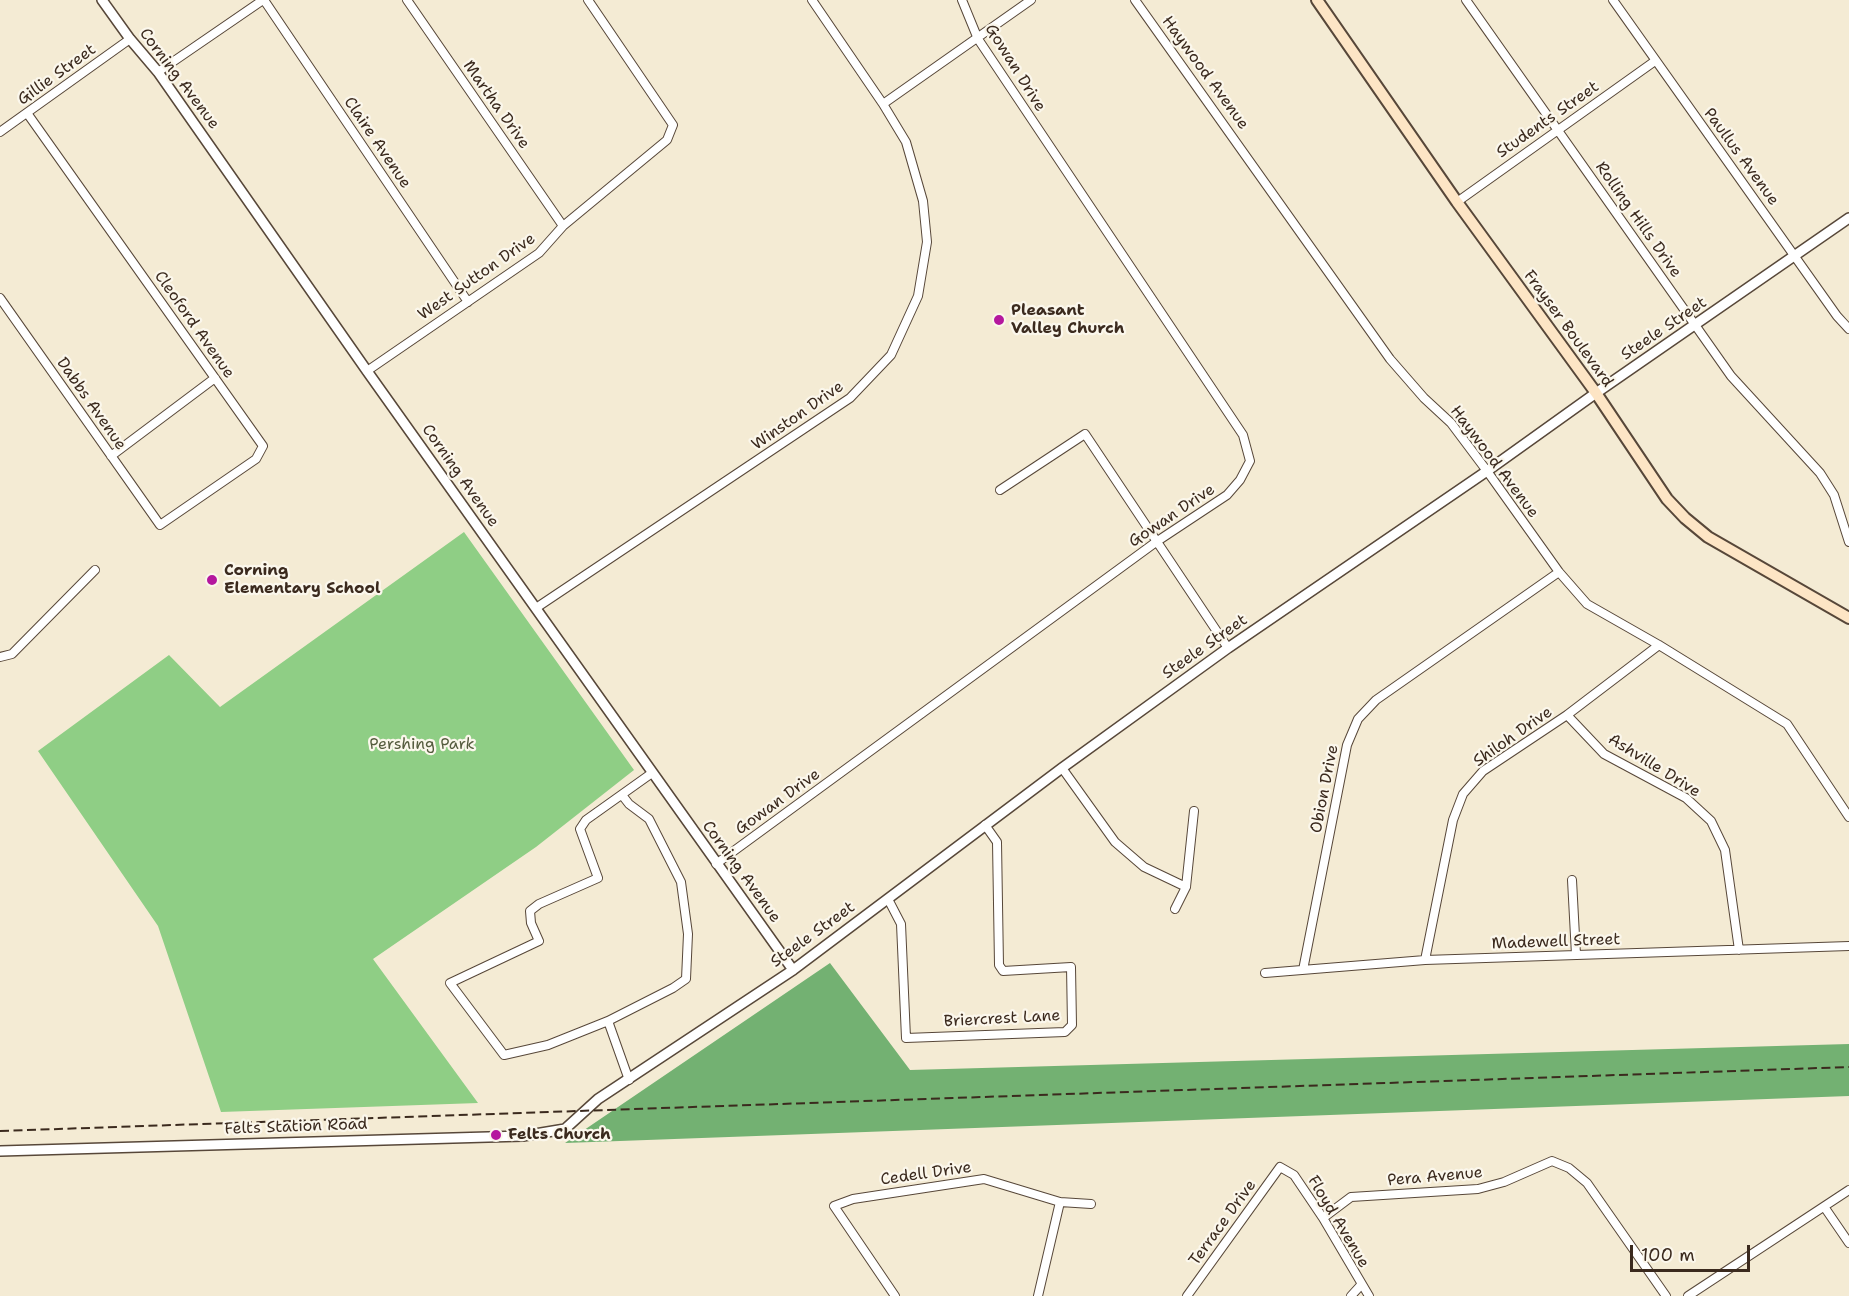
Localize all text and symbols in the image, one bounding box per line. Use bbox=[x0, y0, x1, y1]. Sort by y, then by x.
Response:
street label: Haywood Avenue bbox=[1157, 13, 1253, 133]
street label: Gowan Drive bbox=[980, 21, 1050, 115]
street label: Corning Avenue bbox=[135, 25, 223, 133]
street label: Gillie Street bbox=[14, 40, 100, 110]
street label: Martha Drive bbox=[459, 57, 533, 153]
street label: Students Street bbox=[1493, 78, 1603, 162]
street label: Claire Avenue bbox=[339, 94, 415, 192]
street label: Paullus Avenue bbox=[1699, 105, 1783, 209]
street label: Rolling Hills Drive bbox=[1591, 158, 1685, 282]
street label: West Sutton Drive bbox=[415, 229, 539, 325]
street label: Frayser Boulevard bbox=[1519, 267, 1617, 391]
street label: Cleoford Avenue bbox=[150, 268, 238, 382]
street label: Steele Street bbox=[1617, 293, 1711, 365]
place label: Pleasant Valley Church bbox=[1011, 301, 1124, 339]
marker: Pleasant Valley Church bbox=[992, 313, 1006, 327]
street label: Dabbs Avenue bbox=[52, 354, 130, 454]
street label: Winston Drive bbox=[748, 377, 848, 455]
street label: Haywood Avenue bbox=[1446, 402, 1542, 522]
street label: Corning Avenue bbox=[417, 421, 503, 531]
street label: Gowan Drive bbox=[1125, 480, 1219, 552]
place label: Corning Elementary School bbox=[224, 561, 380, 599]
marker: Corning Elementary School bbox=[205, 573, 219, 587]
street label: Steele Street bbox=[1159, 611, 1251, 683]
street label: Shiloh Drive bbox=[1470, 703, 1556, 771]
street label: Ashville Drive bbox=[1604, 730, 1704, 802]
park label: Pershing Park bbox=[369, 735, 475, 755]
street label: Obion Drive bbox=[1307, 743, 1343, 835]
street label: Gowan Drive bbox=[732, 765, 824, 839]
street label: Corning Avenue bbox=[698, 817, 784, 927]
street label: Steele Street bbox=[767, 898, 859, 972]
street label: Madewell Street bbox=[1491, 930, 1621, 954]
street label: Briercrest Lane bbox=[943, 1006, 1061, 1032]
street label: Felts Station Road bbox=[224, 1115, 368, 1139]
place label: Felts Church bbox=[508, 1125, 611, 1145]
marker: Felts Church bbox=[489, 1128, 503, 1142]
street label: Cedell Drive bbox=[879, 1158, 973, 1190]
street label: Pera Avenue bbox=[1387, 1163, 1483, 1191]
street label: Floyd Avenue bbox=[1303, 1172, 1373, 1272]
street label: Terrace Drive bbox=[1185, 1176, 1261, 1270]
scale bar bbox=[1633, 1233, 1753, 1271]
text: 100 m bbox=[1641, 1243, 1695, 1267]

